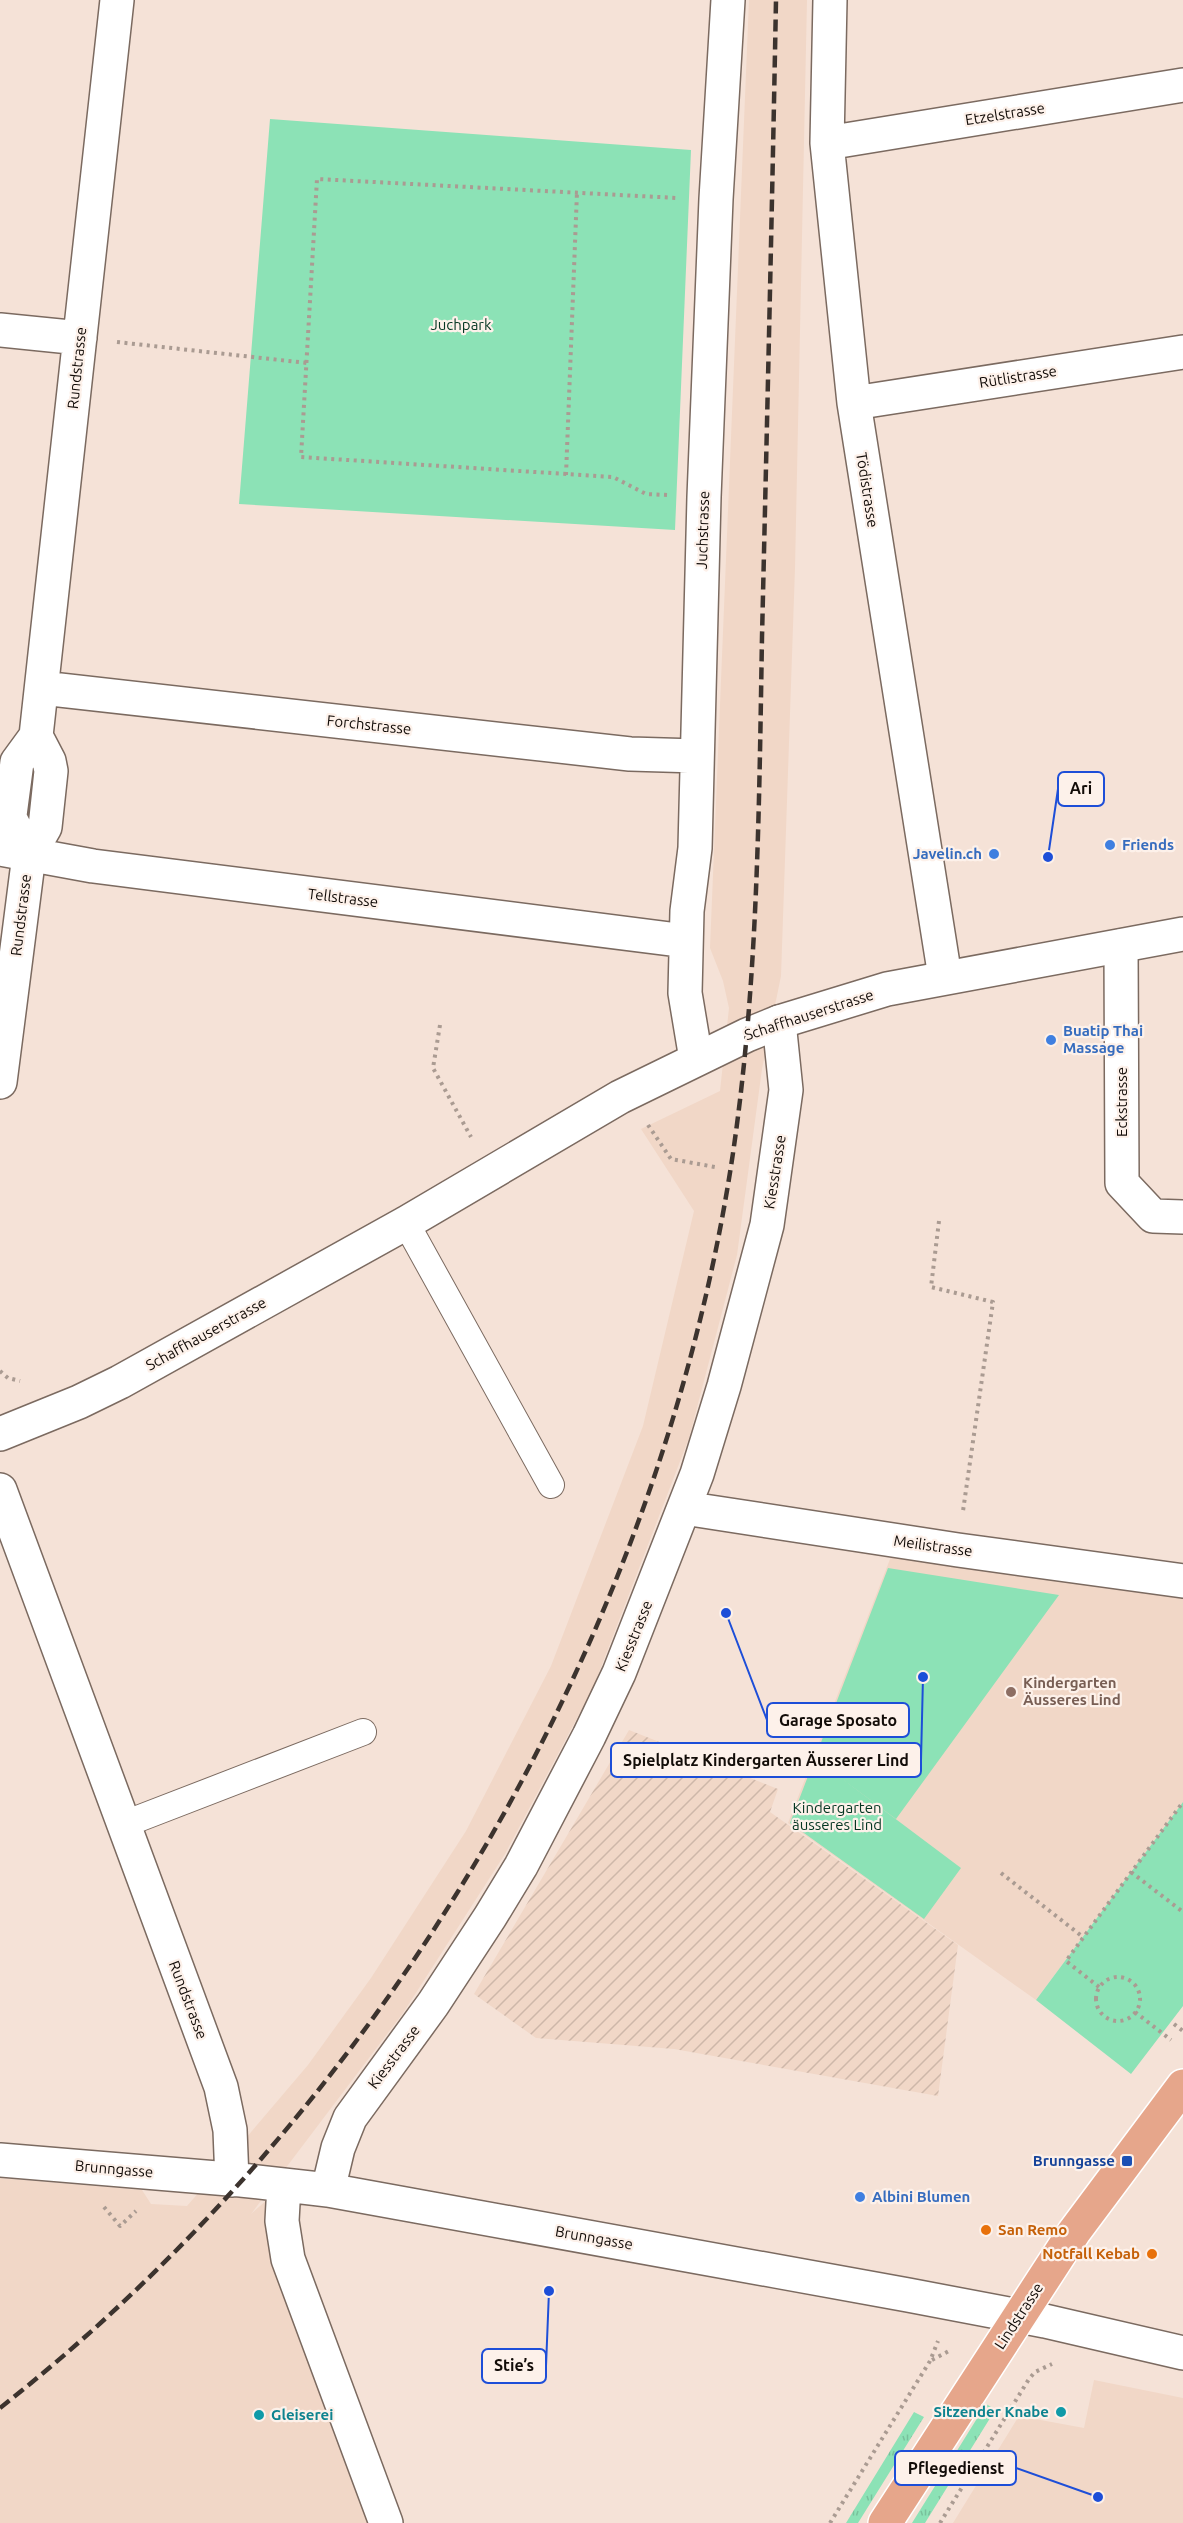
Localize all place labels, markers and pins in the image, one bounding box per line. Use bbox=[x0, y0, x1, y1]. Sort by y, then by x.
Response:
callout: Ari bbox=[1058, 772, 1104, 806]
place label: Friends bbox=[1122, 836, 1174, 853]
marker: Friends bbox=[1103, 838, 1117, 852]
place label: Javelin.ch bbox=[913, 845, 982, 862]
marker: Javelin.ch bbox=[987, 847, 1001, 861]
place label: Buatip Thai Massage bbox=[1063, 1022, 1143, 1056]
marker: Buatip Thai Massage bbox=[1044, 1033, 1058, 1047]
place label: Kindergarten Äusseres Lind bbox=[1023, 1674, 1121, 1708]
marker: Kindergarten Äusseres Lind bbox=[1004, 1685, 1018, 1699]
callout: Garage Sposato bbox=[767, 1703, 909, 1737]
callout: Spielplatz Kindergarten Äusserer Lind bbox=[611, 1743, 921, 1777]
place label: Brunngasse bbox=[1033, 2152, 1115, 2169]
marker: Brunngasse bbox=[1120, 2154, 1134, 2168]
place label: Albini Blumen bbox=[872, 2188, 970, 2205]
marker: Albini Blumen bbox=[853, 2190, 867, 2204]
place label: San Remo bbox=[998, 2221, 1067, 2238]
marker: San Remo bbox=[979, 2223, 993, 2237]
place label: Notfall Kebab bbox=[1042, 2245, 1140, 2262]
marker: Notfall Kebab bbox=[1145, 2247, 1159, 2261]
callout: Stie’s bbox=[482, 2349, 546, 2383]
place label: Sitzender Knabe bbox=[933, 2403, 1049, 2420]
marker: Sitzender Knabe bbox=[1054, 2405, 1068, 2419]
place label: Gleiserei bbox=[271, 2406, 333, 2423]
marker: Gleiserei bbox=[252, 2408, 266, 2422]
callout: Pflegedienst bbox=[895, 2451, 1016, 2485]

